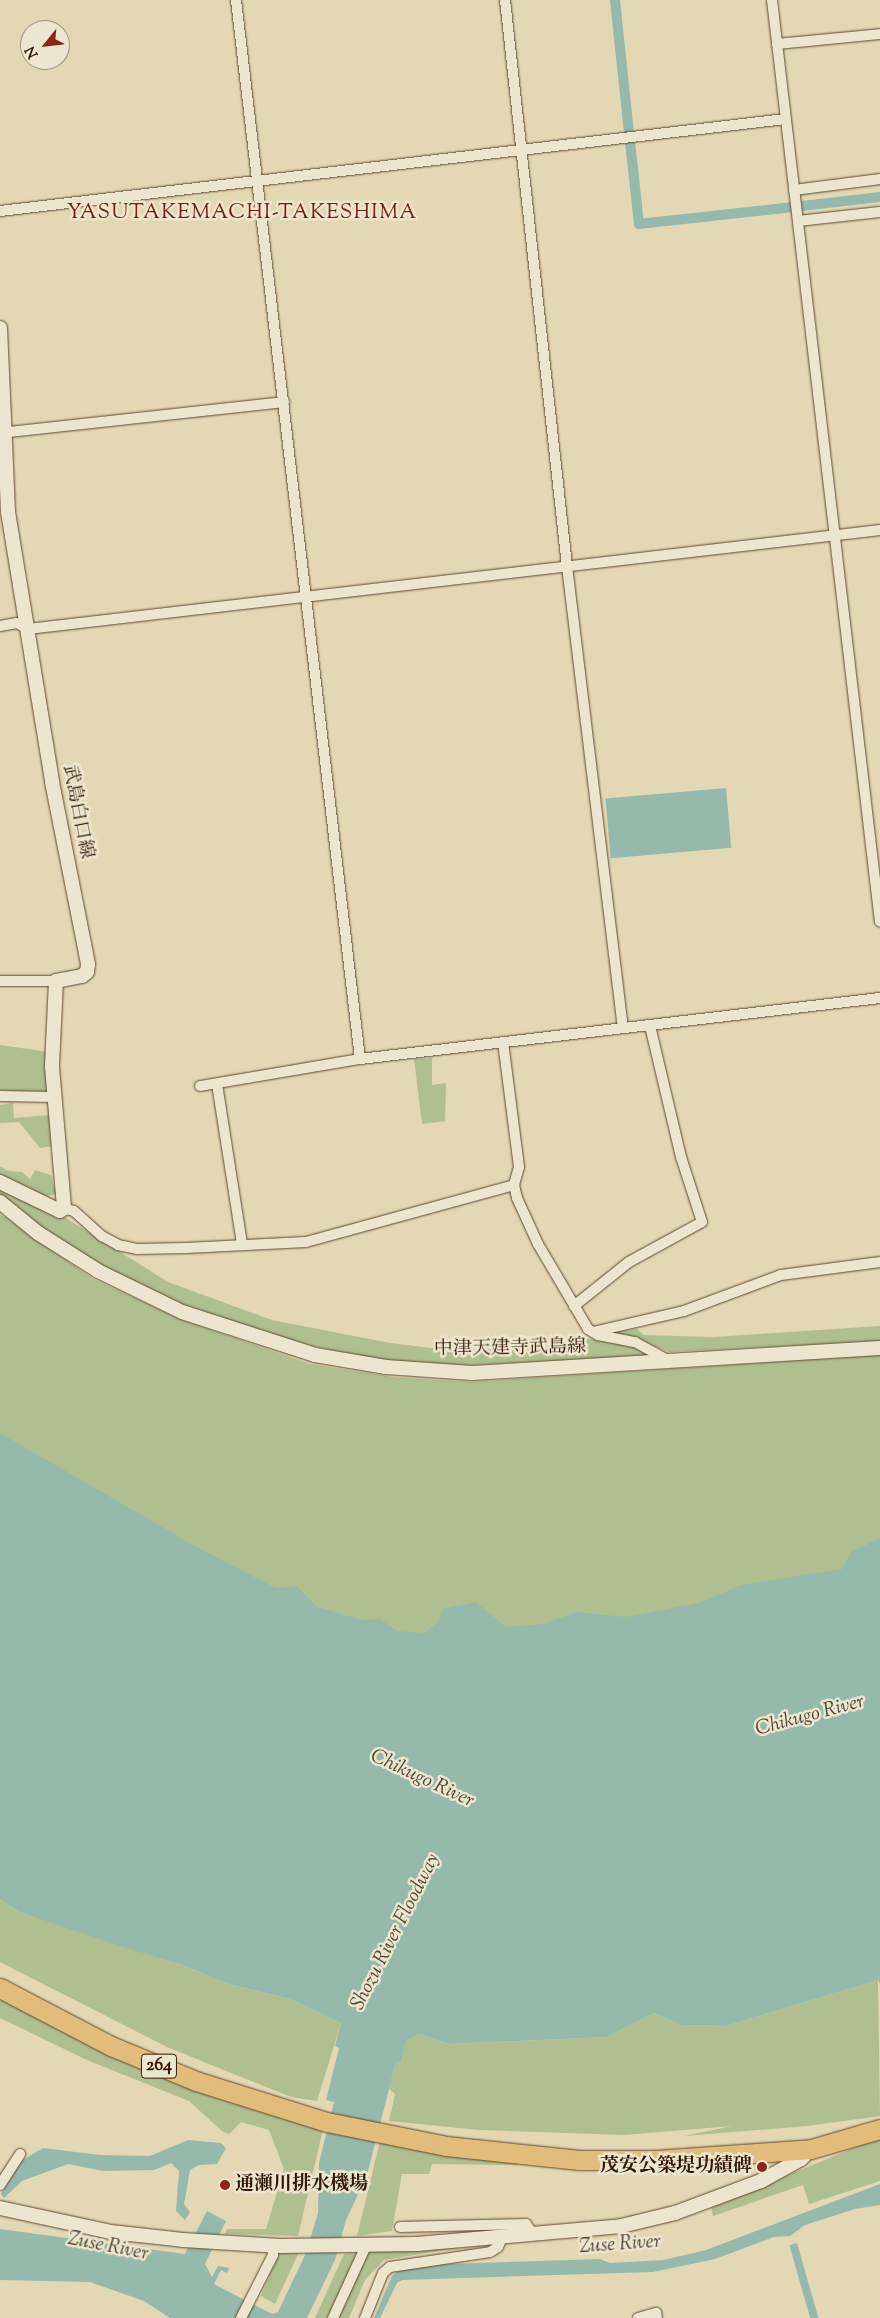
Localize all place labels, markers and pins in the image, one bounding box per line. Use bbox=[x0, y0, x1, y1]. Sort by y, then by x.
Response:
place label: 茂安公築堤功績碑 bbox=[600, 2156, 752, 2178]
marker: 茂安公築堤功績碑 bbox=[756, 2161, 768, 2173]
place label: 通瀬川排水機場 bbox=[235, 2174, 368, 2196]
marker: 通瀬川排水機場 bbox=[219, 2179, 231, 2191]

